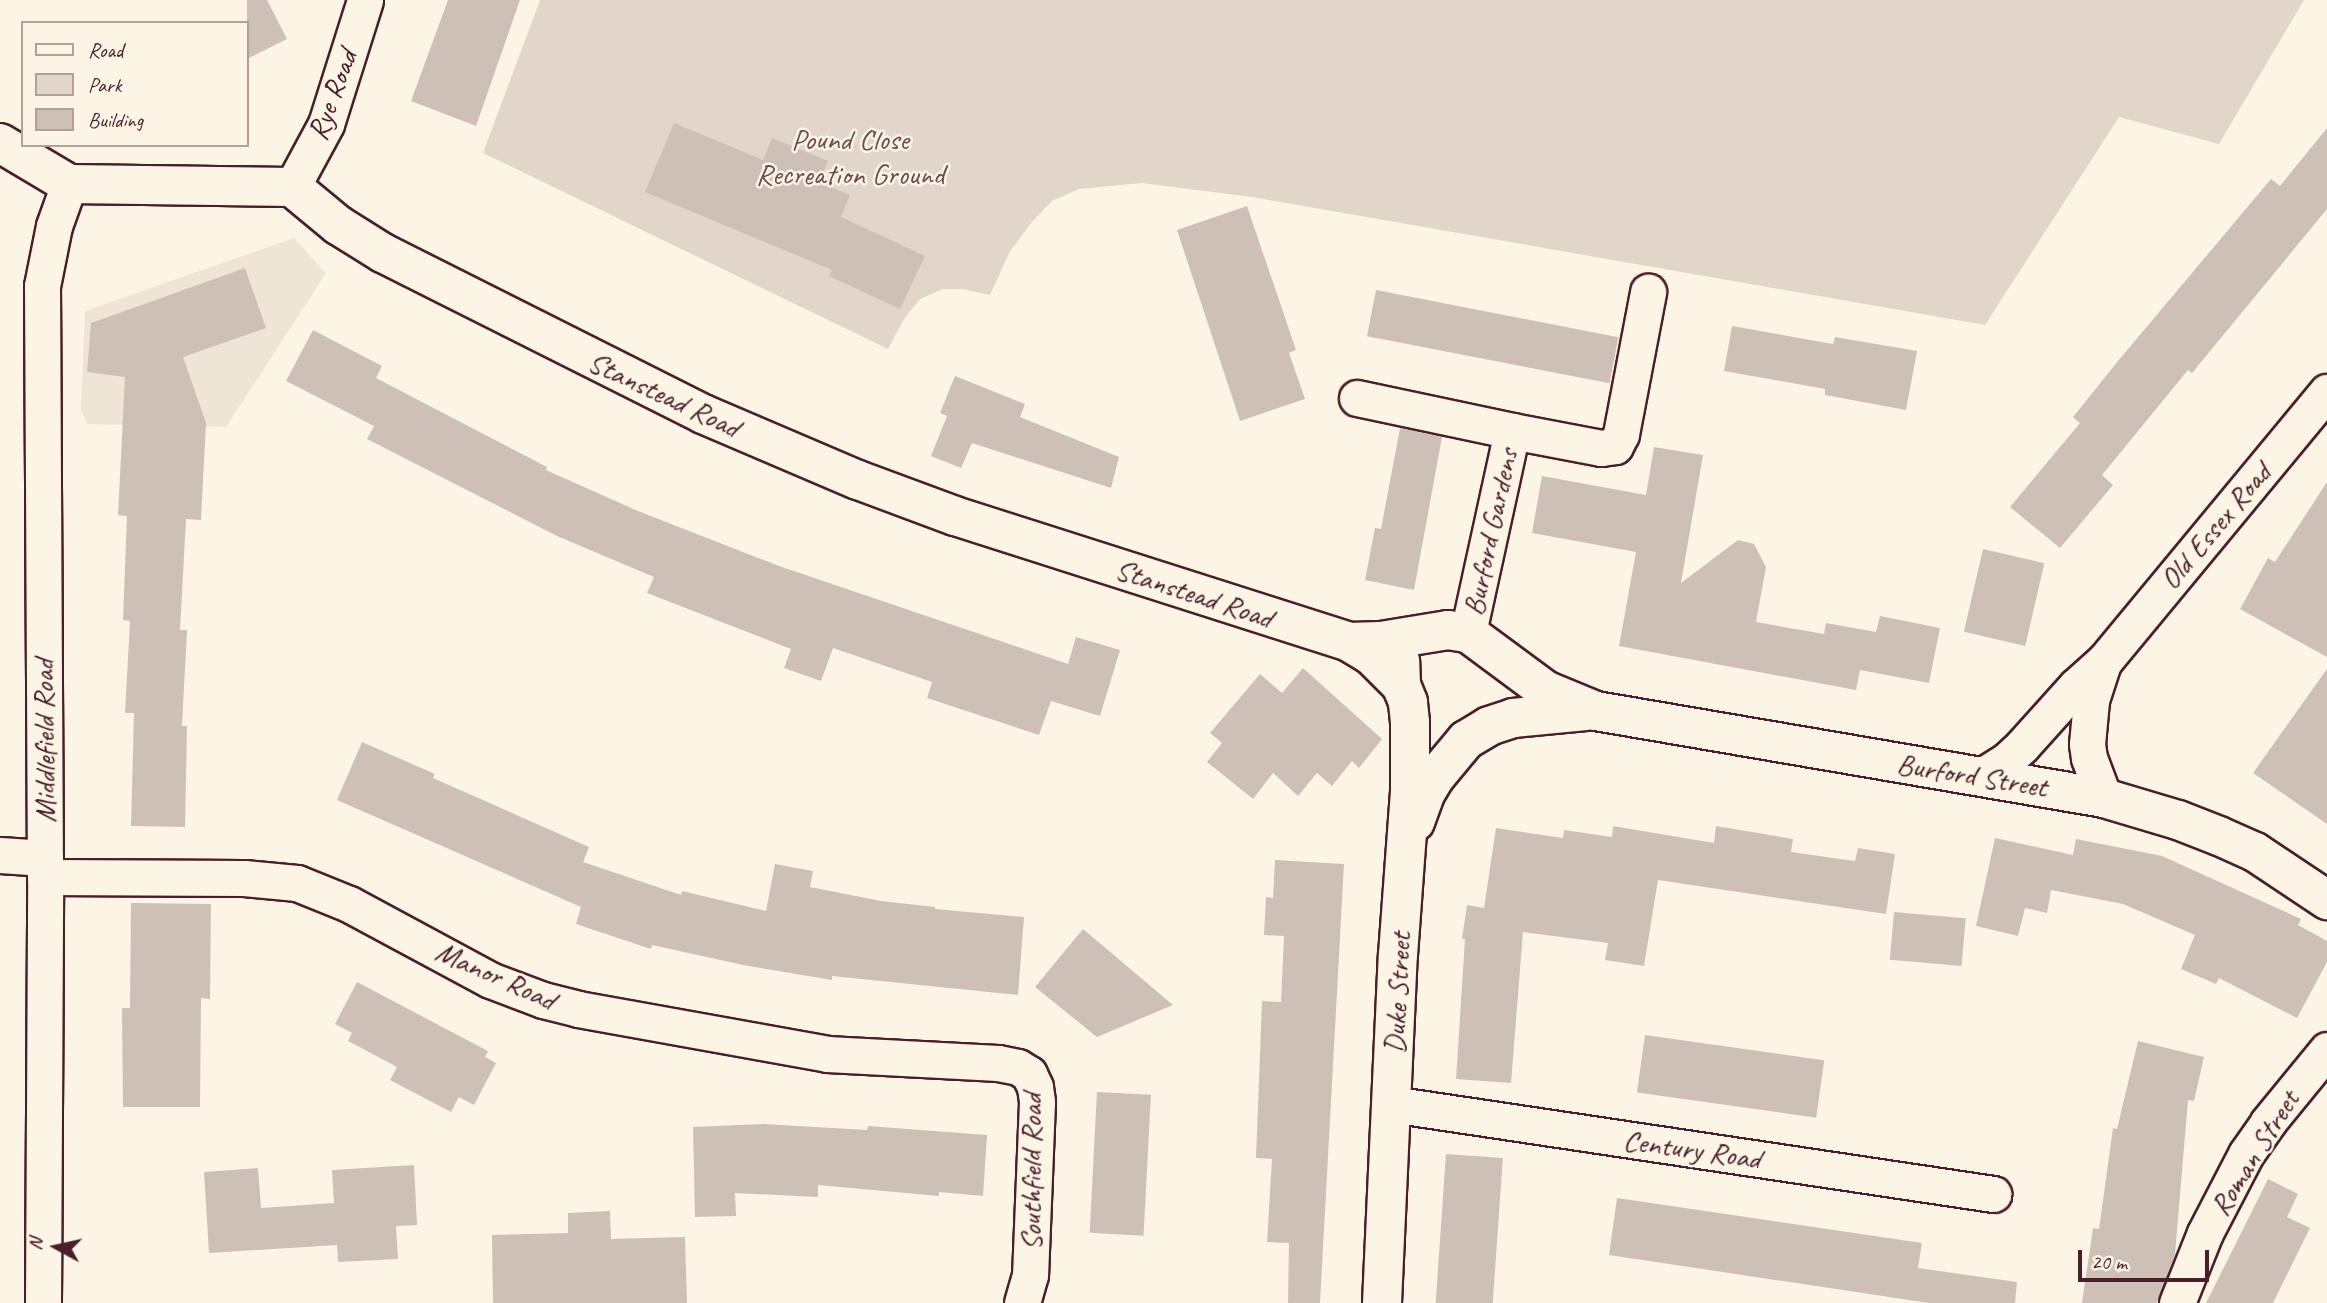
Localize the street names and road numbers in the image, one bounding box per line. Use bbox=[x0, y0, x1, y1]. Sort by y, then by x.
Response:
street label: Rye Road bbox=[299, 45, 365, 145]
street label: Stanstead Road bbox=[582, 343, 746, 445]
street label: Burford Gardens bbox=[1455, 445, 1525, 619]
street label: Old Essex Road bbox=[2152, 456, 2278, 596]
street label: Stanstead Road bbox=[1111, 551, 1277, 635]
street label: Middlefield Road bbox=[25, 659, 63, 823]
street label: Burford Street bbox=[1894, 745, 2050, 805]
street label: Duke Street bbox=[1376, 931, 1418, 1055]
street label: Manor Road bbox=[431, 933, 561, 1017]
street label: Roman Street bbox=[2201, 1084, 2307, 1222]
street label: Southfield Road bbox=[1013, 1093, 1049, 1251]
street label: Century Road bbox=[1622, 1122, 1762, 1176]

